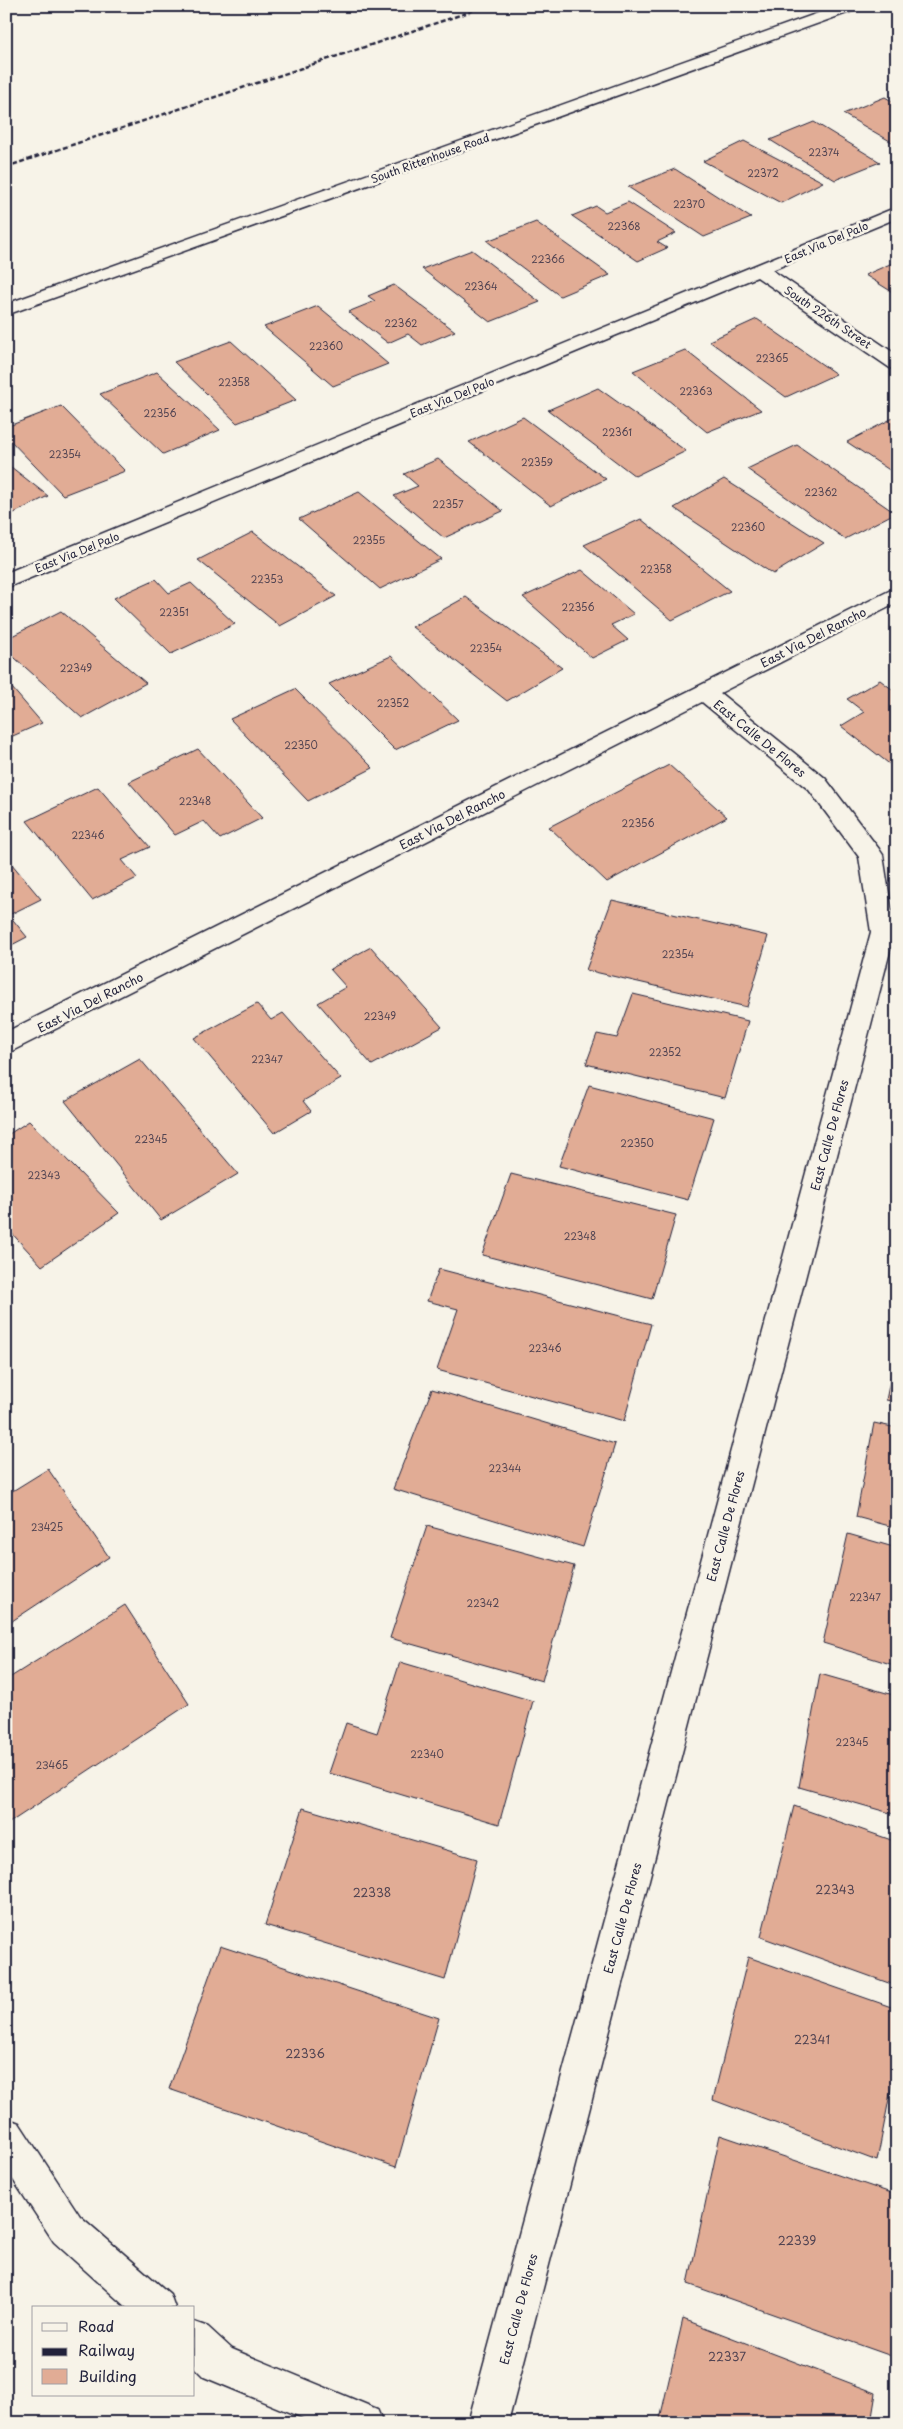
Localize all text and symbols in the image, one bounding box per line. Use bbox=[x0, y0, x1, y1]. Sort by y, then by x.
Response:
street label: South Rittenhouse Road bbox=[368, 129, 492, 187]
house number: 22374 bbox=[808, 144, 840, 159]
house number: 22372 bbox=[747, 165, 779, 180]
house number: 22370 bbox=[673, 196, 705, 211]
street label: East Via Del Palo bbox=[781, 217, 871, 267]
house number: 22368 bbox=[607, 218, 641, 233]
house number: 22366 bbox=[531, 251, 565, 266]
house number: 22364 bbox=[464, 278, 498, 293]
street label: South 226th Street bbox=[781, 282, 875, 353]
house number: 22362 bbox=[384, 315, 418, 330]
house number: 22360 bbox=[309, 338, 343, 353]
house number: 22365 bbox=[756, 350, 788, 365]
street label: East Via Del Palo bbox=[407, 372, 497, 422]
house number: 22358 bbox=[218, 374, 250, 389]
house number: 22363 bbox=[679, 383, 713, 398]
house number: 22356 bbox=[144, 405, 176, 420]
house number: 22361 bbox=[602, 424, 632, 439]
house number: 22354 bbox=[49, 446, 82, 461]
house number: 22359 bbox=[521, 454, 553, 469]
house number: 22362 bbox=[804, 484, 838, 499]
house number: 22357 bbox=[432, 496, 464, 511]
house number: 22360 bbox=[731, 519, 765, 534]
street label: East Via Del Palo bbox=[32, 527, 122, 577]
house number: 22355 bbox=[353, 532, 385, 547]
house number: 22358 bbox=[640, 561, 672, 576]
house number: 22353 bbox=[251, 571, 283, 586]
house number: 22356 bbox=[562, 599, 594, 614]
street label: East Via Del Rancho bbox=[757, 602, 869, 672]
house number: 22351 bbox=[159, 604, 189, 619]
house number: 22354 bbox=[470, 640, 503, 655]
house number: 22349 bbox=[60, 660, 92, 675]
house number: 22352 bbox=[377, 695, 409, 710]
street label: East Calle De Flores bbox=[710, 695, 810, 781]
house number: 22350 bbox=[284, 737, 318, 752]
street label: East Via Del Rancho bbox=[396, 784, 508, 854]
house number: 22348 bbox=[179, 793, 211, 808]
house number: 22356 bbox=[622, 815, 654, 830]
house number: 22346 bbox=[71, 827, 105, 842]
house number: 22354 bbox=[662, 946, 695, 961]
street label: East Via Del Rancho bbox=[34, 967, 146, 1037]
house number: 22349 bbox=[364, 1008, 396, 1023]
house number: 22352 bbox=[649, 1044, 681, 1059]
house number: 22347 bbox=[251, 1051, 283, 1066]
street label: East Calle De Flores bbox=[806, 1077, 853, 1193]
house number: 22345 bbox=[135, 1131, 167, 1146]
house number: 22350 bbox=[620, 1135, 654, 1150]
house number: 22343 bbox=[28, 1167, 61, 1182]
house number: 22348 bbox=[564, 1228, 596, 1243]
house number: 22346 bbox=[528, 1340, 562, 1355]
house number: 22344 bbox=[489, 1460, 522, 1475]
street label: East Calle De Flores bbox=[702, 1468, 749, 1584]
house number: 23425 bbox=[31, 1519, 63, 1534]
house number: 22347 bbox=[849, 1589, 881, 1604]
house number: 22342 bbox=[467, 1595, 499, 1610]
house number: 22345 bbox=[836, 1734, 868, 1749]
house number: 22340 bbox=[410, 1746, 444, 1761]
house number: 23465 bbox=[36, 1757, 68, 1772]
street label: East Calle De Flores bbox=[599, 1860, 646, 1976]
house number: 22343 bbox=[815, 1880, 855, 1898]
house number: 22338 bbox=[353, 1883, 391, 1901]
house number: 22341 bbox=[794, 2030, 830, 2048]
house number: 22336 bbox=[285, 2044, 325, 2062]
house number: 22339 bbox=[778, 2231, 816, 2249]
street label: East Calle De Flores bbox=[495, 2251, 542, 2367]
legend bbox=[32, 2306, 195, 2396]
text: Road bbox=[78, 2314, 114, 2337]
text: Railway bbox=[78, 2338, 135, 2361]
house number: 22337 bbox=[708, 2347, 746, 2365]
text: Building bbox=[78, 2364, 137, 2387]

